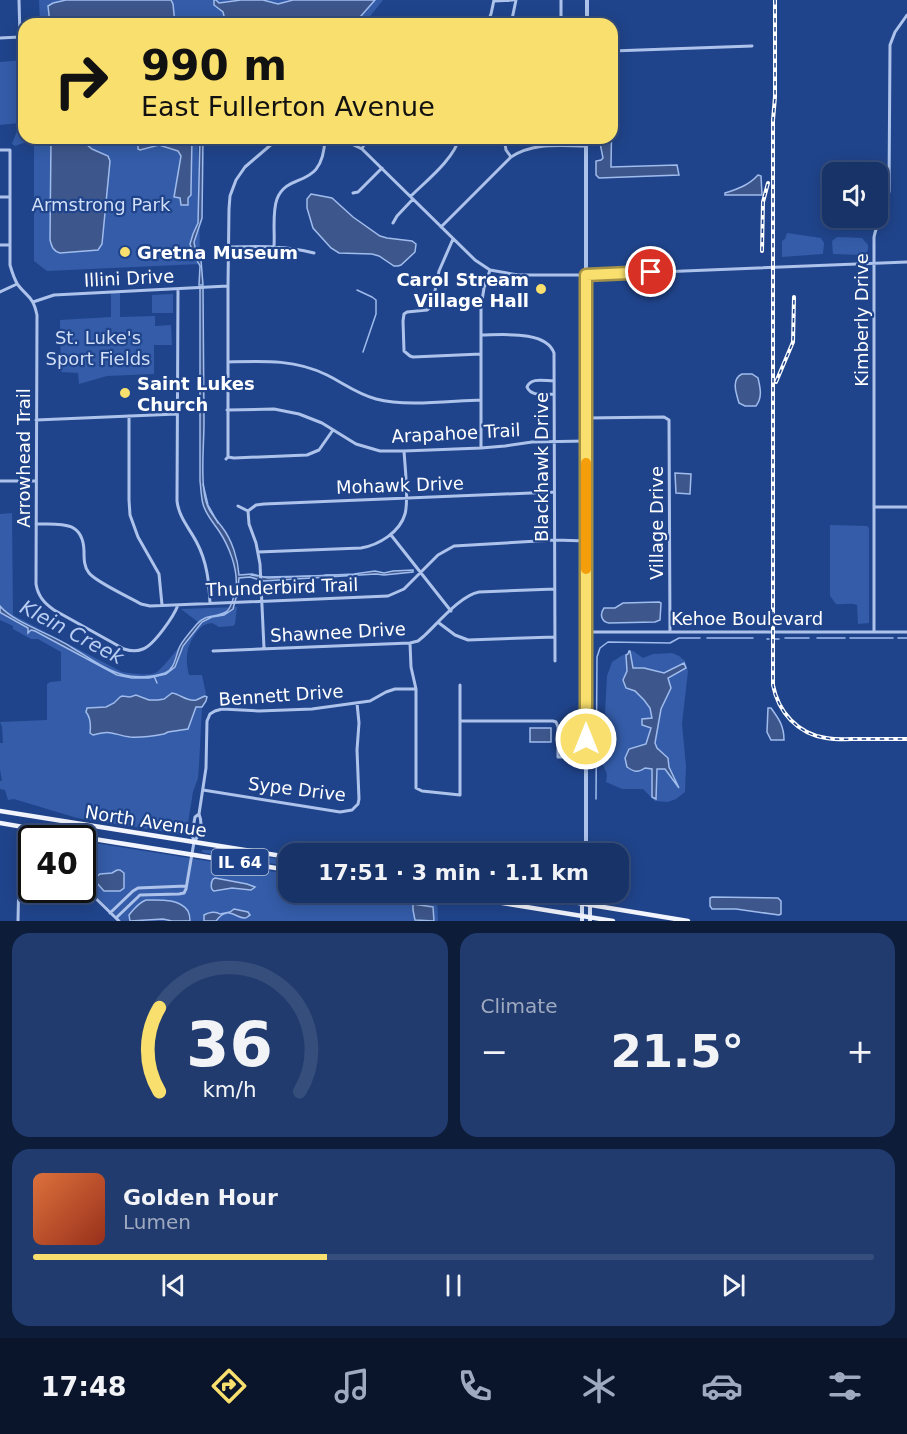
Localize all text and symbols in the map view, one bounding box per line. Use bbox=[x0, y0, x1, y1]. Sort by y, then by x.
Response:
text: 990 m bbox=[141, 41, 287, 90]
icon: right bbox=[42, 42, 120, 120]
text: East Fullerton Avenue bbox=[141, 91, 435, 122]
map controls bbox=[822, 162, 888, 228]
button: sound bbox=[822, 162, 888, 228]
park label: Armstrong Park bbox=[32, 194, 171, 215]
place label: Gretna Museum bbox=[137, 242, 298, 263]
marker: Gretna Museum bbox=[118, 245, 132, 259]
pin bbox=[625, 246, 676, 297]
street label: Kimberly Drive bbox=[851, 253, 872, 387]
icon: arrive bbox=[634, 255, 667, 288]
street label: Illini Drive bbox=[83, 265, 175, 291]
place label: Carol Stream Village Hall bbox=[396, 269, 529, 311]
marker: Carol Stream Village Hall bbox=[534, 282, 548, 296]
park label: St. Luke's Sport Fields bbox=[46, 327, 150, 369]
place label: Saint Lukes Church bbox=[137, 373, 255, 415]
marker: Saint Lukes Church bbox=[118, 386, 132, 400]
street label: Arrowhead Trail bbox=[13, 388, 34, 528]
street label: Blackhawk Drive bbox=[531, 392, 552, 542]
street label: Arapahoe Trail bbox=[391, 419, 521, 447]
street label: Village Drive bbox=[646, 466, 667, 580]
street label: Mohawk Drive bbox=[336, 472, 464, 498]
street label: Thunderbird Trail bbox=[204, 574, 359, 600]
water label: Klein Creek bbox=[16, 595, 129, 670]
street label: Kehoe Boulevard bbox=[671, 608, 823, 629]
street label: Shawnee Drive bbox=[270, 618, 406, 646]
street label: Bennett Drive bbox=[218, 680, 344, 710]
position arrow bbox=[554, 707, 618, 771]
street label: Sype Drive bbox=[247, 773, 347, 805]
street label: North Avenue bbox=[84, 801, 208, 841]
speed limit sign: 40 bbox=[18, 825, 96, 903]
road number: IL 64 bbox=[212, 849, 268, 875]
text: 17:51 · 3 min · 1.1 km bbox=[318, 860, 589, 885]
text: Climate bbox=[481, 994, 557, 1018]
text: 36 bbox=[186, 1008, 273, 1081]
text: 21.5° bbox=[610, 1025, 744, 1078]
text: − bbox=[481, 1032, 508, 1071]
text: + bbox=[846, 1032, 874, 1071]
text: km/h bbox=[203, 1077, 257, 1102]
text: Golden Hour bbox=[123, 1185, 278, 1210]
text: Lumen bbox=[123, 1210, 191, 1234]
icon: previous bbox=[157, 1269, 190, 1302]
icon: pause bbox=[437, 1269, 470, 1302]
icon: next bbox=[717, 1269, 750, 1302]
icon: directions bbox=[208, 1365, 250, 1407]
icon: music bbox=[331, 1365, 373, 1407]
icon: phone bbox=[454, 1365, 496, 1407]
icon: climate bbox=[578, 1365, 620, 1407]
icon: car bbox=[701, 1365, 743, 1407]
icon: filters bbox=[824, 1365, 866, 1407]
text: 17:48 bbox=[41, 1371, 127, 1402]

